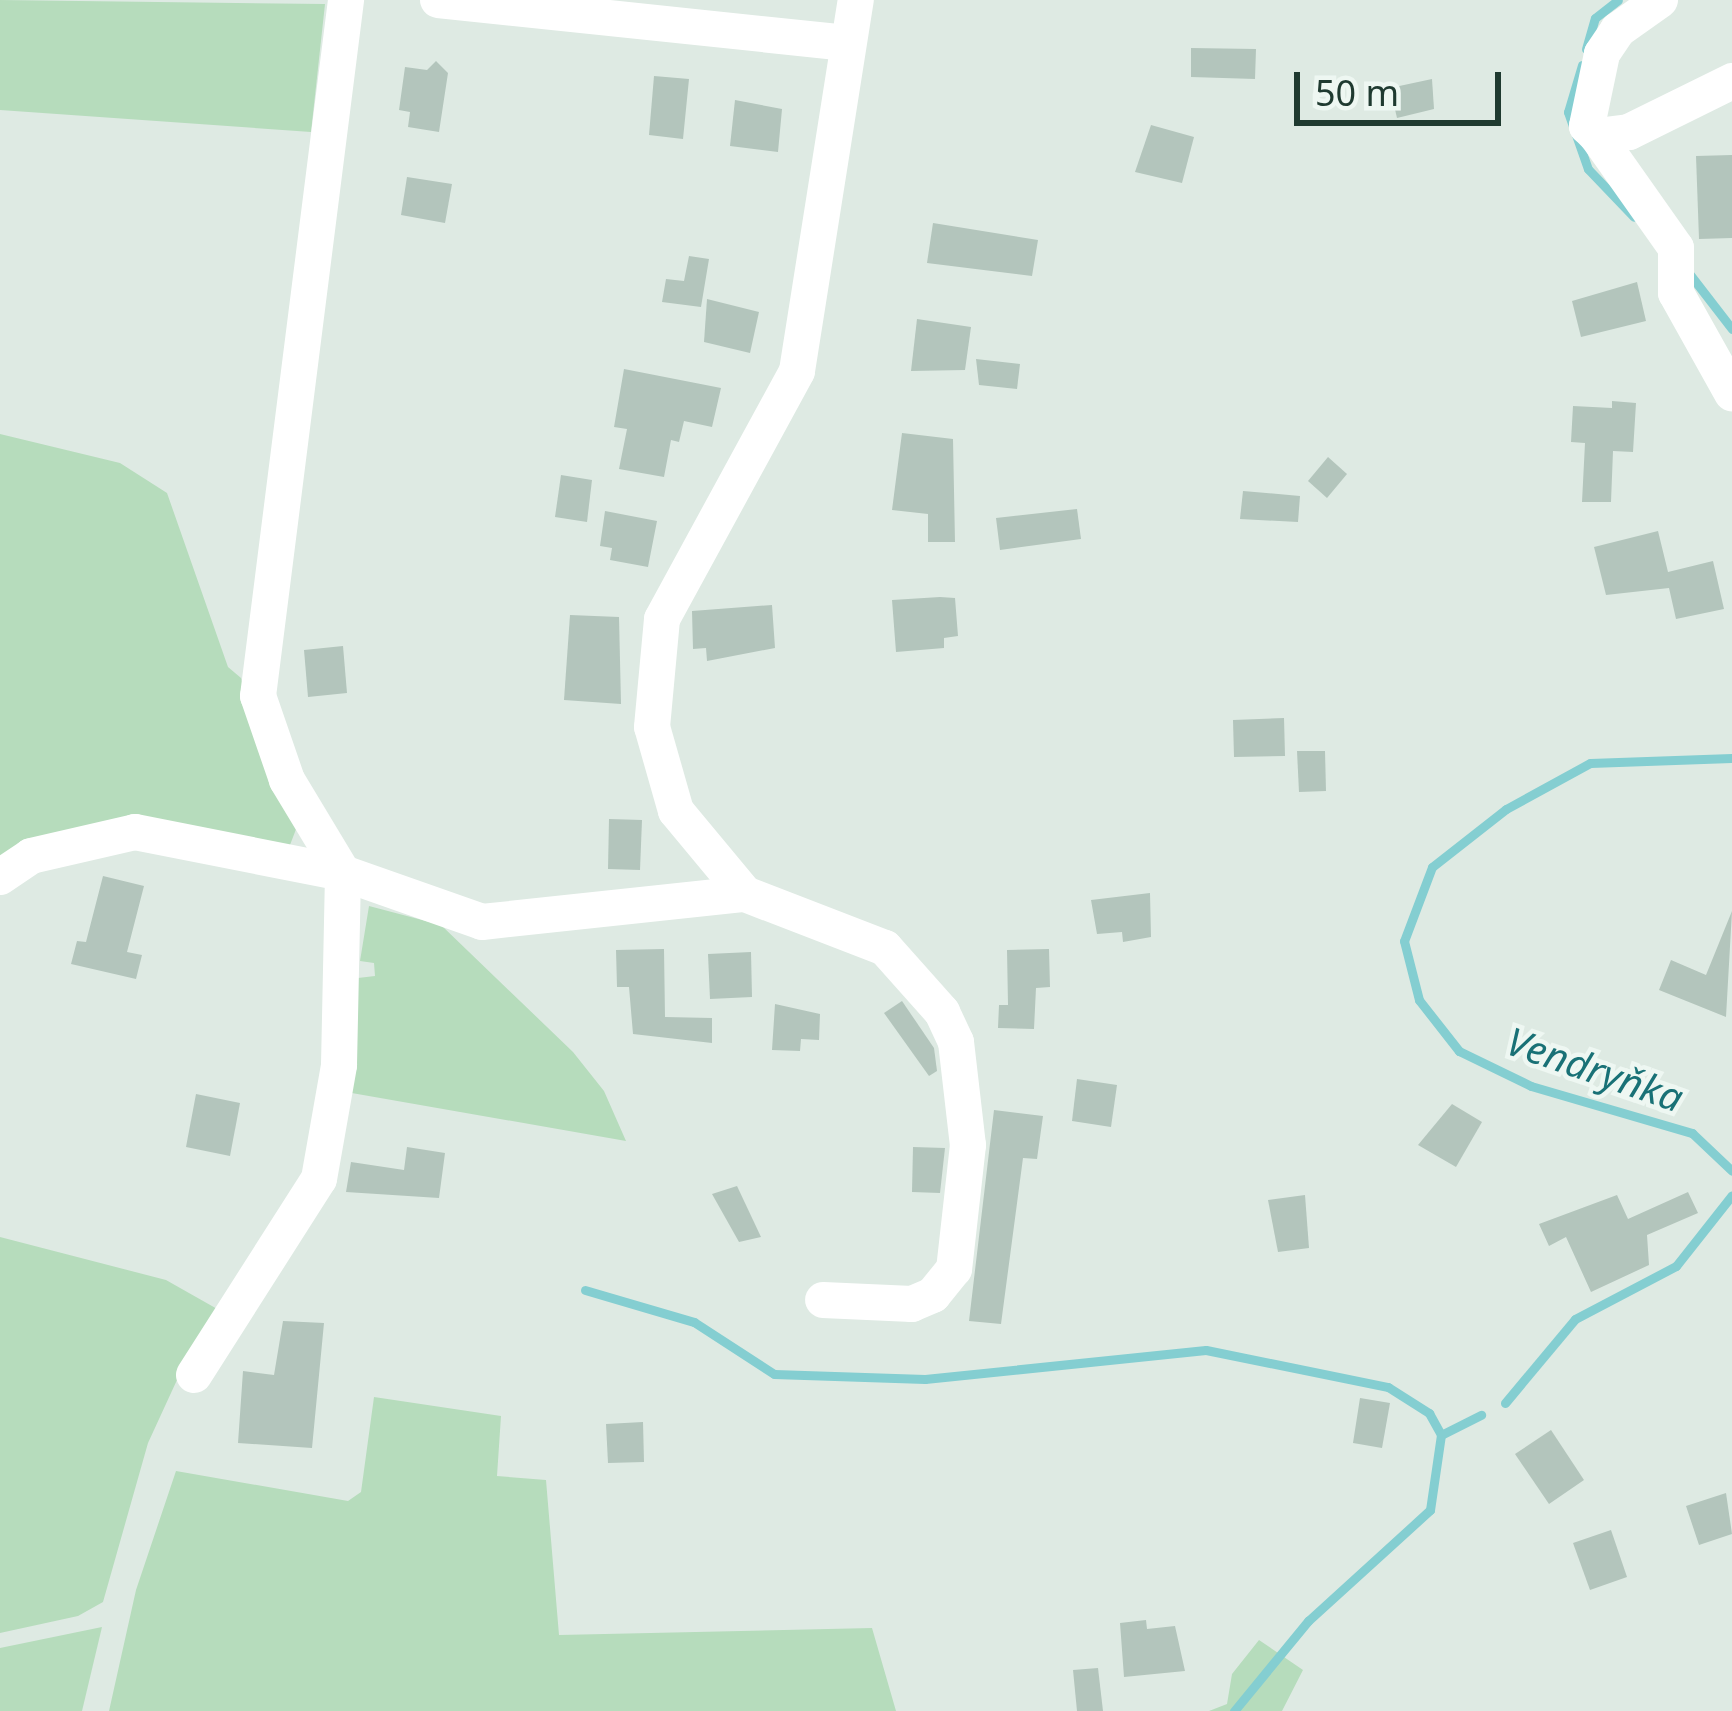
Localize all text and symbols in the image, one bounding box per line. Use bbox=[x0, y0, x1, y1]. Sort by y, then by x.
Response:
scale bar bbox=[1300, 48, 1507, 122]
text: 50 m bbox=[1315, 68, 1399, 117]
water label: Vendryňka bbox=[1501, 1017, 1689, 1121]

